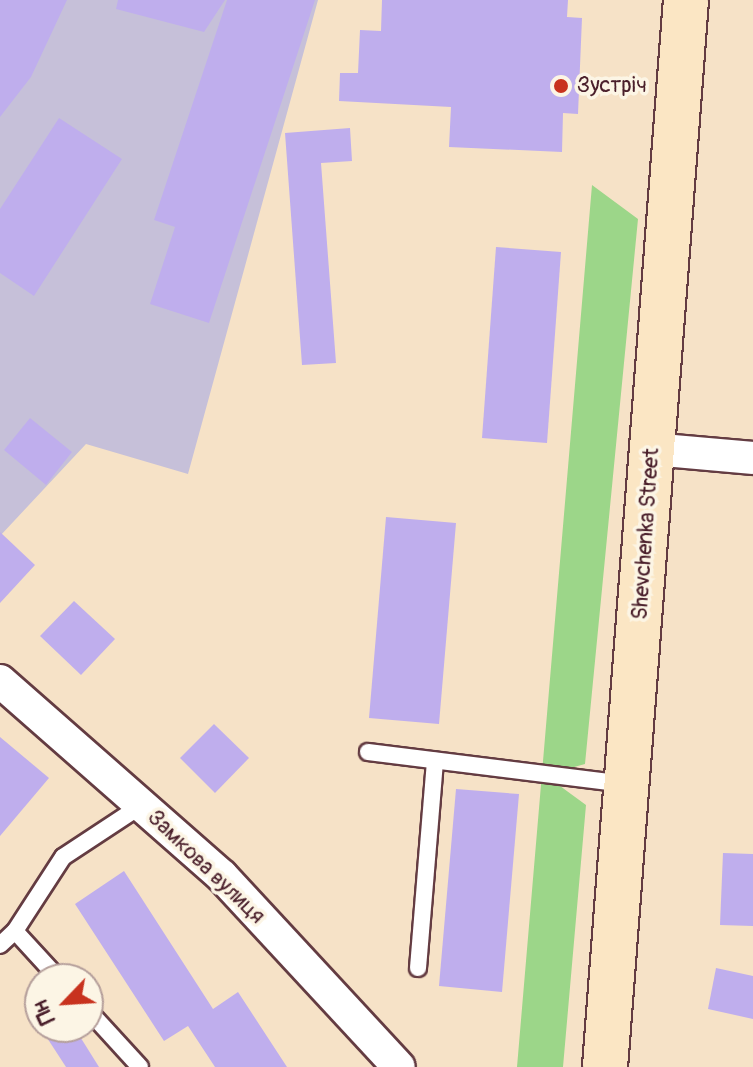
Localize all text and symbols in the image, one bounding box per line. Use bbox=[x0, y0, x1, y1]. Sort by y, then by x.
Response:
place label: Зустріч bbox=[577, 73, 647, 99]
marker: Зустріч bbox=[552, 77, 570, 95]
street label: Shevchenka Street bbox=[627, 447, 665, 621]
street label: Замкова вулиця bbox=[142, 804, 270, 930]
north arrow bbox=[24, 963, 104, 1043]
text: Пн bbox=[26, 995, 62, 1029]

